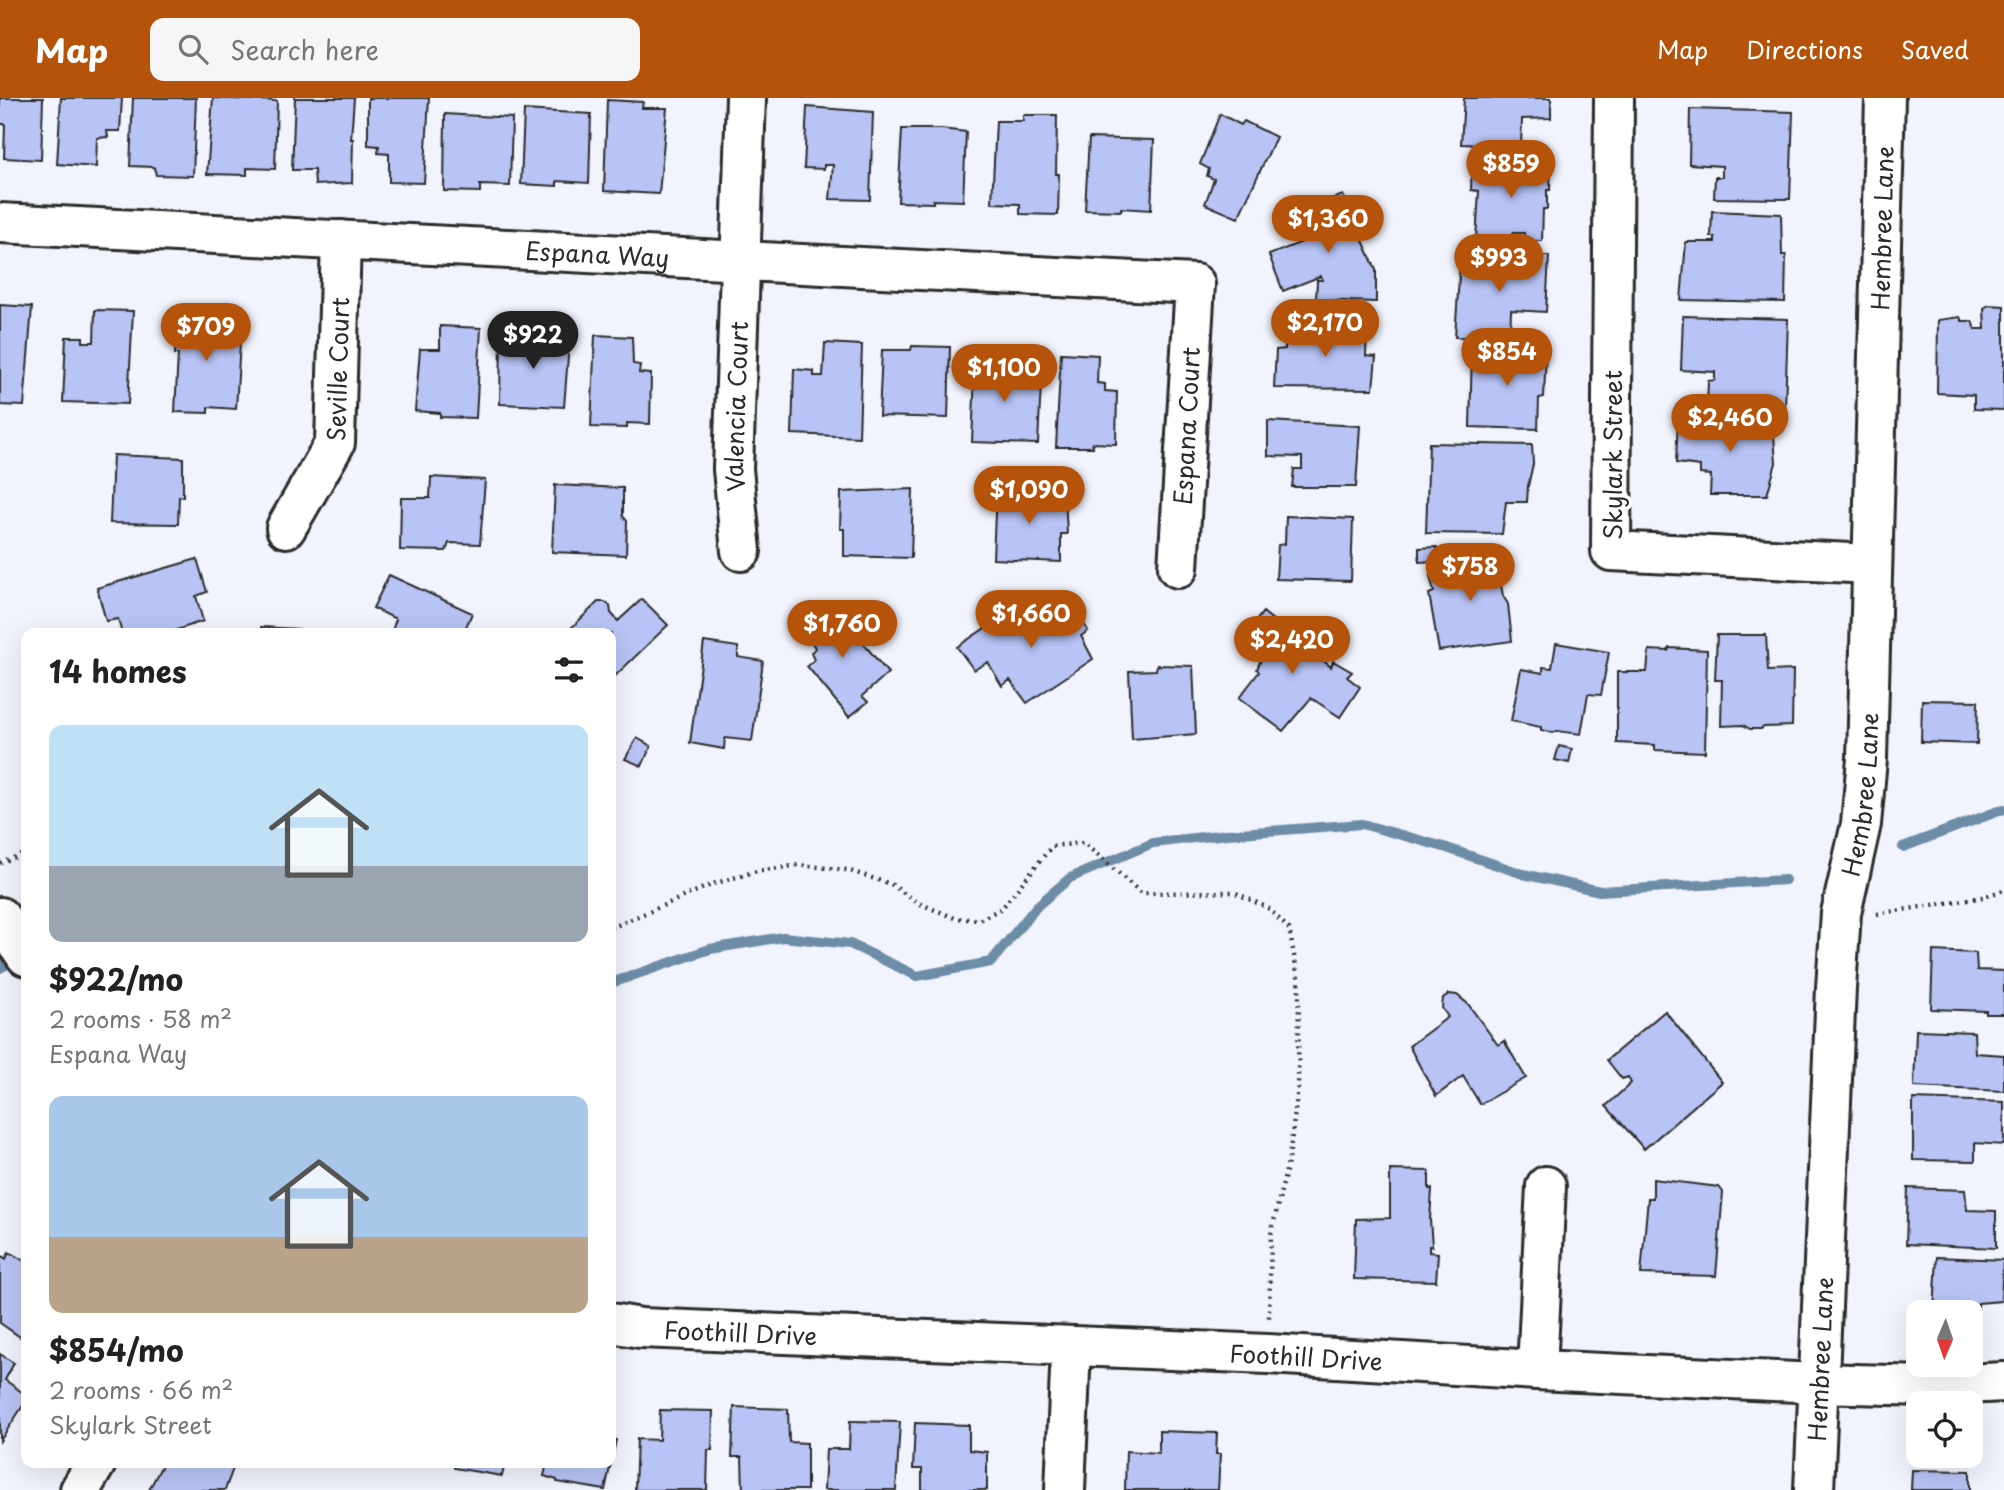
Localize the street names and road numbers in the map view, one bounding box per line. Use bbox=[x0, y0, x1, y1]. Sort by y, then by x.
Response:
street label: Hembree Lane bbox=[1861, 146, 1902, 311]
street label: Espana Way bbox=[524, 232, 670, 275]
street label: Seville Court bbox=[317, 296, 357, 442]
street label: Valencia Court bbox=[714, 320, 756, 493]
street label: Espana Court bbox=[1164, 346, 1208, 506]
street label: Skylark Street bbox=[1594, 370, 1630, 540]
street label: Hembree Lane bbox=[1832, 712, 1886, 880]
street label: Hembree Lane bbox=[1798, 1276, 1841, 1442]
street label: Foothill Drive bbox=[663, 1311, 818, 1353]
street label: Foothill Drive bbox=[1229, 1334, 1384, 1379]

